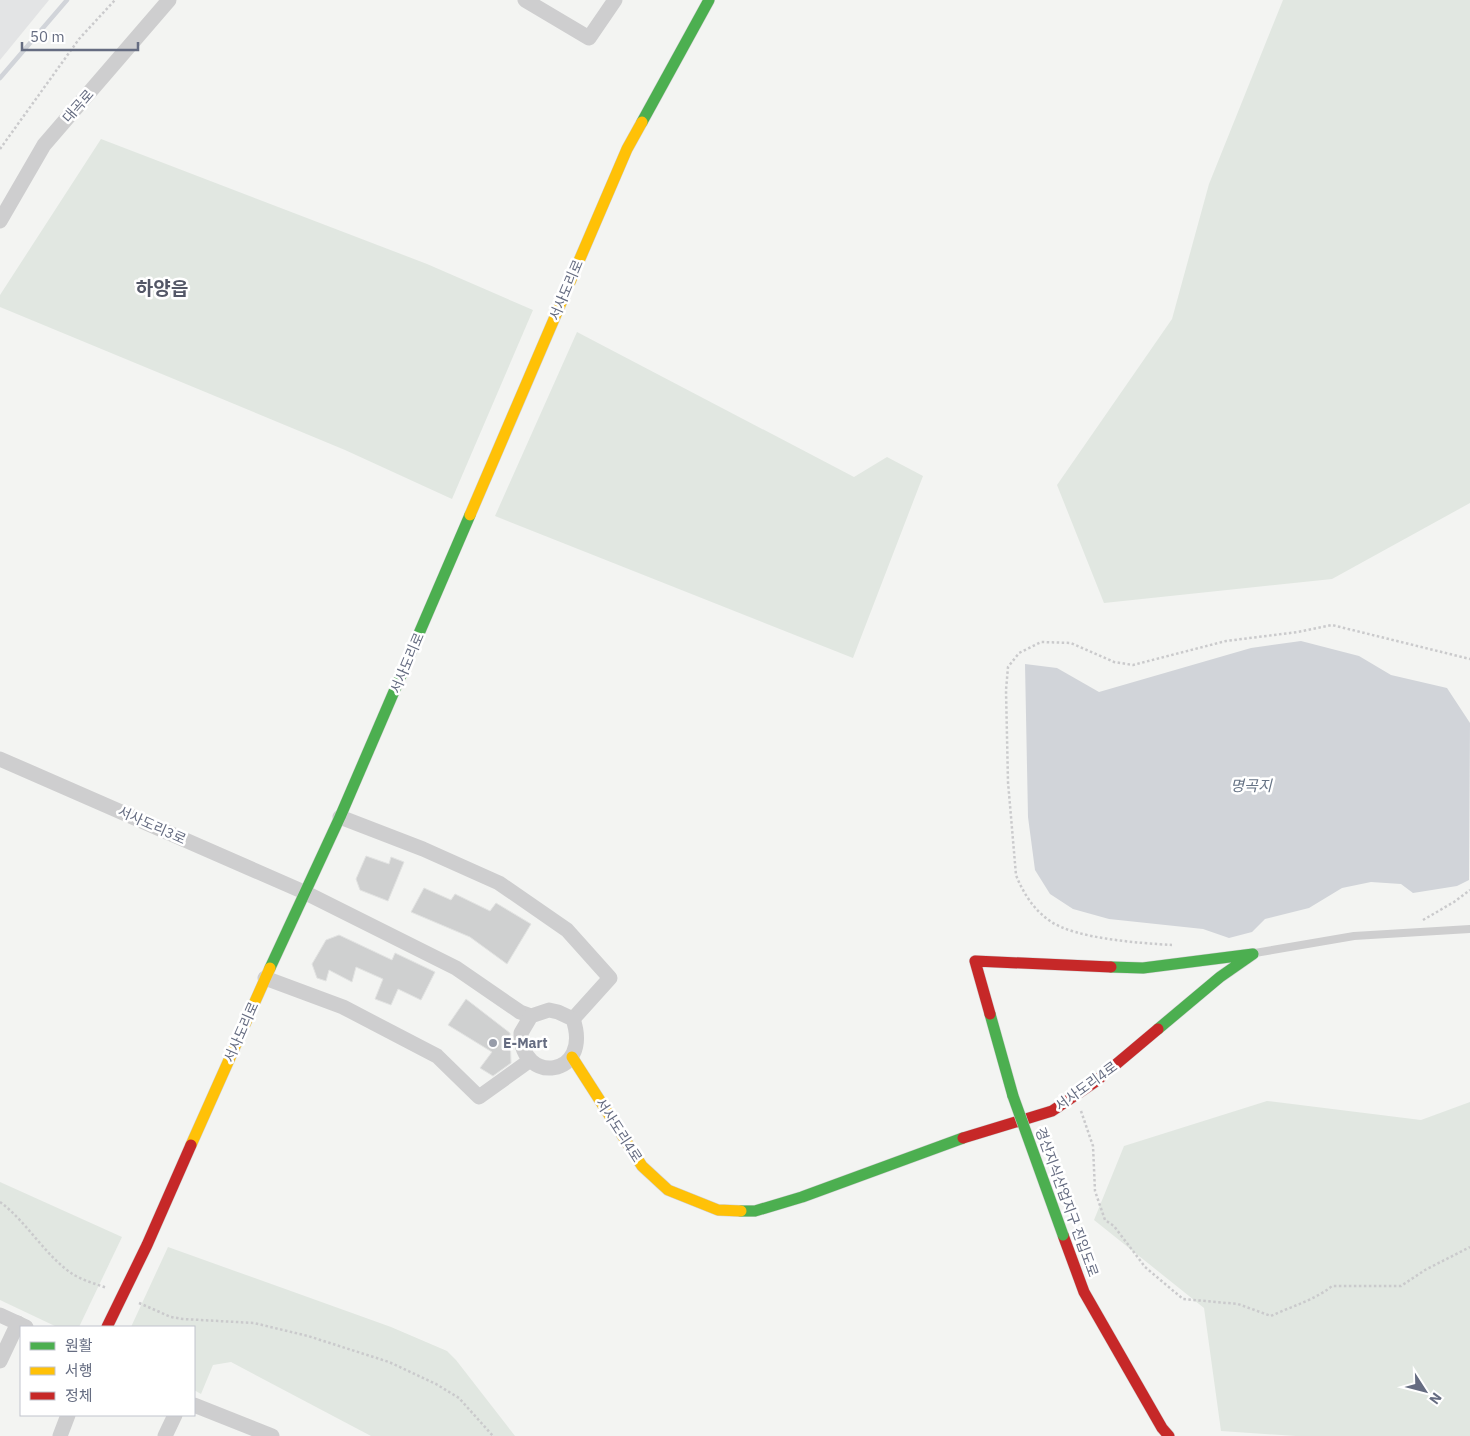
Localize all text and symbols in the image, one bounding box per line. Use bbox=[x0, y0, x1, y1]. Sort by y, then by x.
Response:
scale bar bbox=[22, 20, 139, 52]
text: 50 m bbox=[30, 27, 65, 46]
street label: 대곡로 bbox=[59, 85, 98, 126]
street label: 서사도리로 bbox=[545, 257, 587, 323]
district label: 하양읍 bbox=[136, 276, 188, 300]
street label: 서사도리로 bbox=[386, 630, 428, 696]
water label: 명곡지 bbox=[1230, 776, 1273, 795]
street label: 서사도리3로 bbox=[115, 802, 189, 848]
street label: 서사도리로 bbox=[220, 999, 262, 1065]
place label: E-Mart bbox=[503, 1034, 548, 1052]
marker: E-Mart bbox=[487, 1037, 499, 1049]
street label: 서사도리4로 bbox=[1051, 1057, 1121, 1115]
street label: 서사도리4로 bbox=[592, 1095, 646, 1166]
street label: 경산지식산업지구 진입도로 bbox=[1032, 1125, 1102, 1279]
legend bbox=[20, 1326, 195, 1416]
text: 원활 bbox=[65, 1336, 93, 1355]
text: 서행 bbox=[65, 1361, 93, 1380]
north arrow bbox=[1400, 1366, 1450, 1416]
text: 정체 bbox=[65, 1386, 93, 1405]
text: N bbox=[1425, 1389, 1446, 1408]

